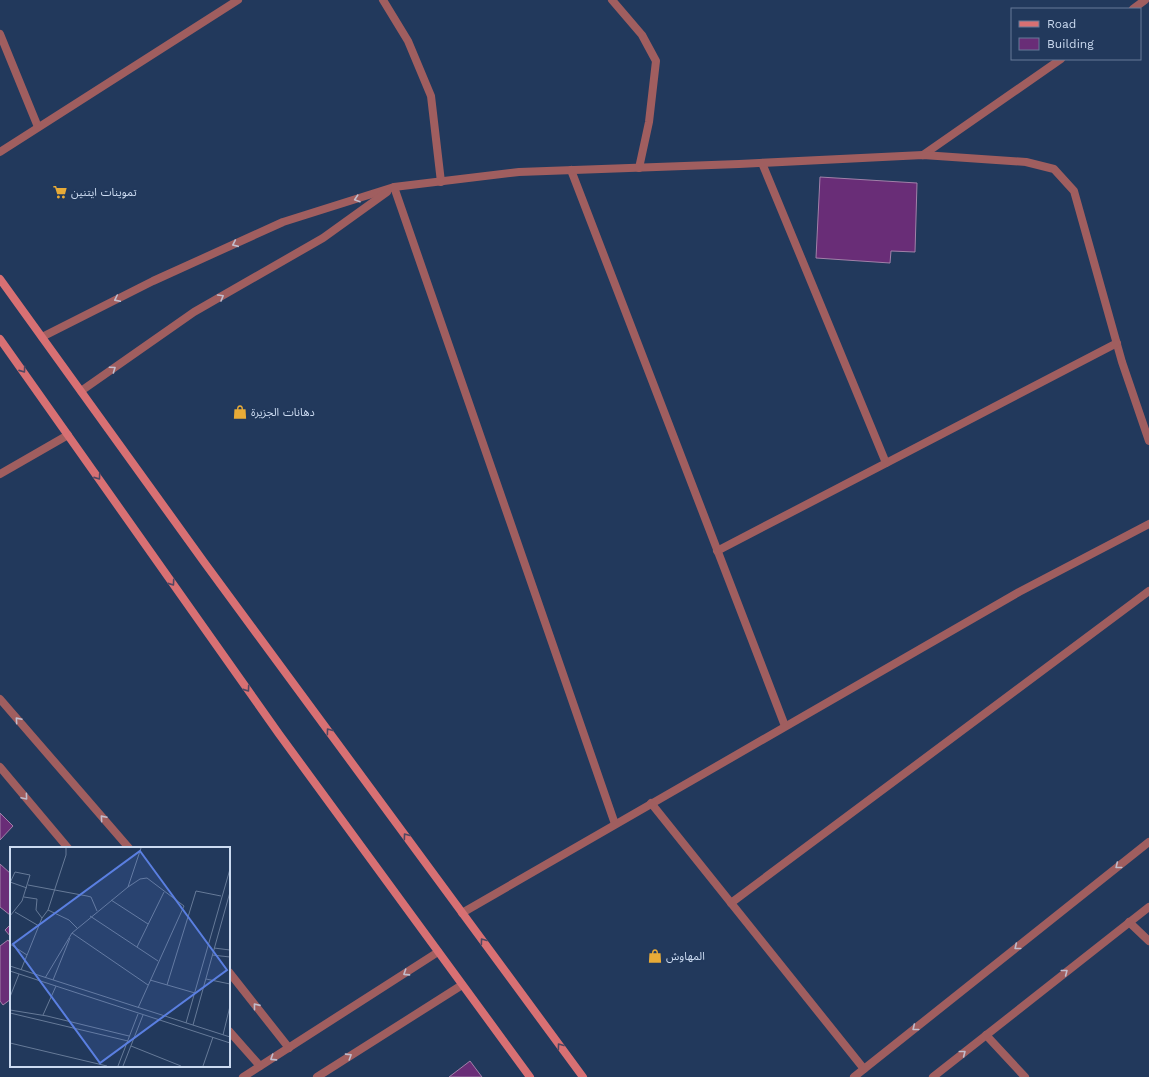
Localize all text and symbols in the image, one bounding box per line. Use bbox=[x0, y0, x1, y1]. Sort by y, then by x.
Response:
legend bbox=[1011, 8, 1141, 60]
text: Road bbox=[1047, 17, 1076, 31]
text: Building bbox=[1047, 37, 1094, 51]
supermarket icon: تموينات ايتنين bbox=[52, 184, 68, 200]
place label: تموينات ايتنين bbox=[71, 186, 137, 199]
one-way arrow bbox=[353, 194, 360, 203]
one-way arrow bbox=[232, 239, 239, 247]
one-way arrow bbox=[114, 294, 121, 302]
one-way arrow bbox=[217, 294, 224, 301]
one-way arrow bbox=[18, 366, 25, 373]
one-way arrow bbox=[109, 366, 116, 374]
shop icon: دهانات الجزيرة bbox=[232, 404, 248, 420]
place label: دهانات الجزيرة bbox=[251, 406, 315, 419]
one-way arrow bbox=[93, 472, 100, 479]
one-way arrow bbox=[168, 579, 175, 586]
one-way arrow bbox=[242, 685, 250, 692]
one-way arrow bbox=[16, 717, 23, 725]
one-way arrow bbox=[327, 729, 334, 736]
one-way arrow bbox=[21, 792, 28, 800]
one-way arrow bbox=[101, 816, 108, 823]
one-way arrow bbox=[403, 833, 411, 840]
inset map bbox=[10, 847, 230, 1067]
one-way arrow bbox=[1116, 862, 1123, 869]
one-way arrow bbox=[480, 938, 487, 945]
one-way arrow bbox=[1014, 943, 1021, 950]
shop icon: المهاوش bbox=[647, 948, 663, 964]
place label: المهاوش bbox=[666, 950, 705, 963]
one-way arrow bbox=[403, 968, 410, 975]
one-way arrow bbox=[1061, 970, 1068, 977]
one-way arrow bbox=[254, 1004, 261, 1011]
one-way arrow bbox=[913, 1024, 920, 1031]
one-way arrow bbox=[557, 1043, 564, 1050]
one-way arrow bbox=[959, 1051, 966, 1058]
one-way arrow bbox=[270, 1053, 277, 1061]
one-way arrow bbox=[345, 1054, 352, 1061]

